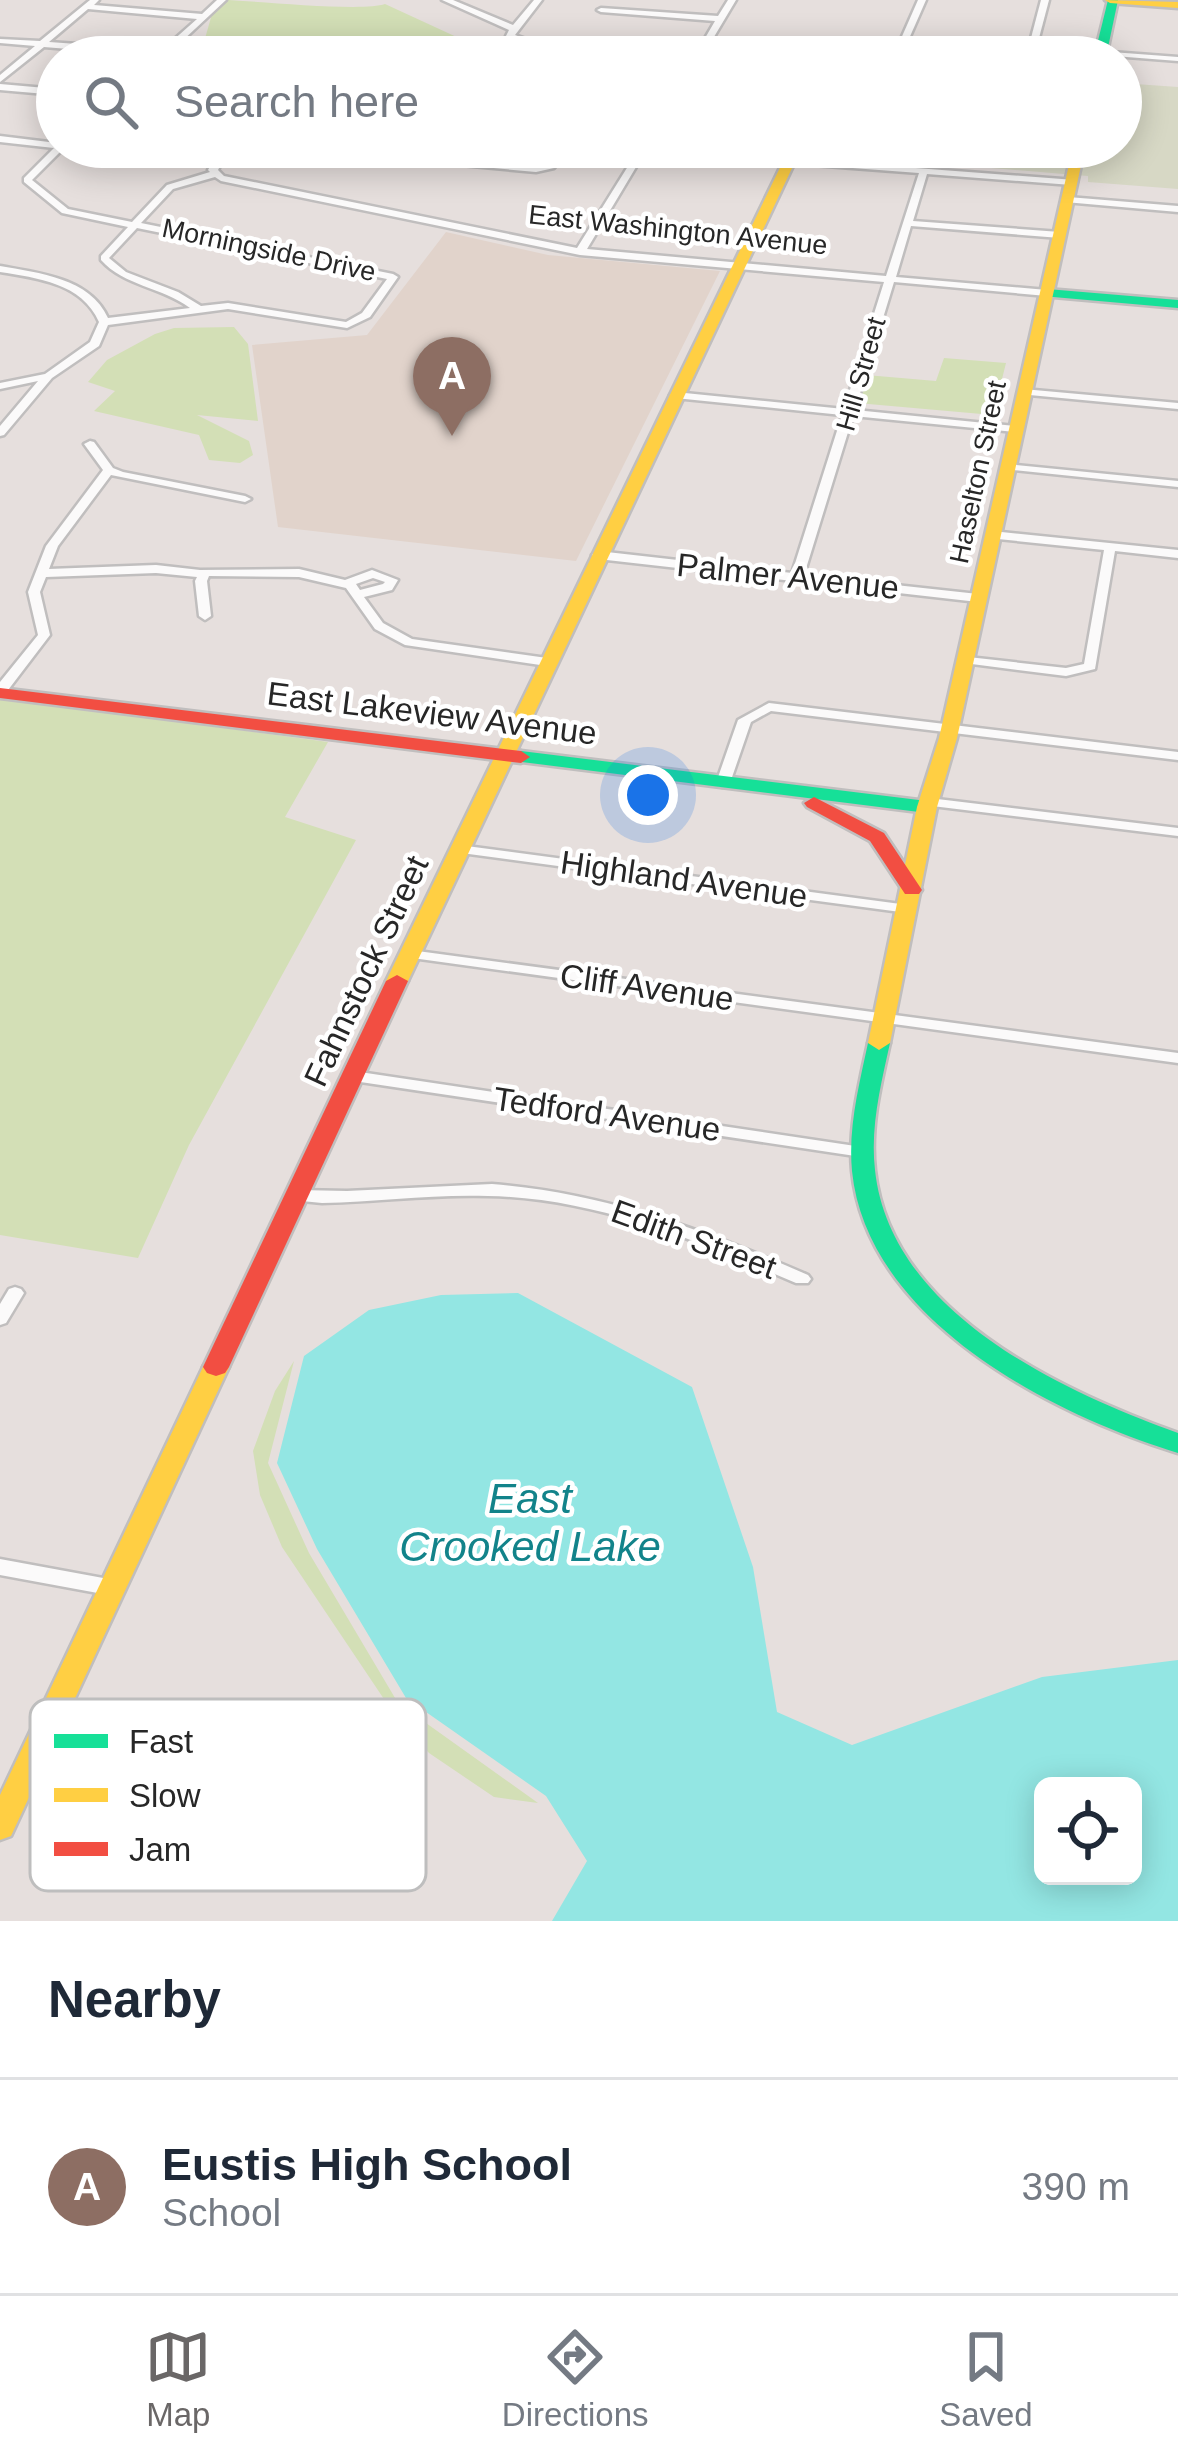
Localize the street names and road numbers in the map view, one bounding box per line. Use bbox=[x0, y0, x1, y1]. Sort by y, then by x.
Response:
street label: East Washington Avenue bbox=[527, 199, 829, 261]
street label: Morningside Drive bbox=[159, 213, 379, 287]
street label: Hill Street bbox=[830, 313, 892, 434]
street label: Haselton Street bbox=[944, 377, 1012, 566]
street label: Palmer Avenue bbox=[675, 546, 901, 606]
street label: East Lakeview Avenue bbox=[265, 674, 599, 752]
street label: Highland Avenue bbox=[558, 843, 810, 915]
street label: Fahnstock Street bbox=[297, 850, 435, 1092]
street label: Cliff Avenue bbox=[558, 957, 736, 1017]
street label: Tedford Avenue bbox=[491, 1080, 723, 1148]
street label: Edith Street bbox=[607, 1192, 781, 1286]

